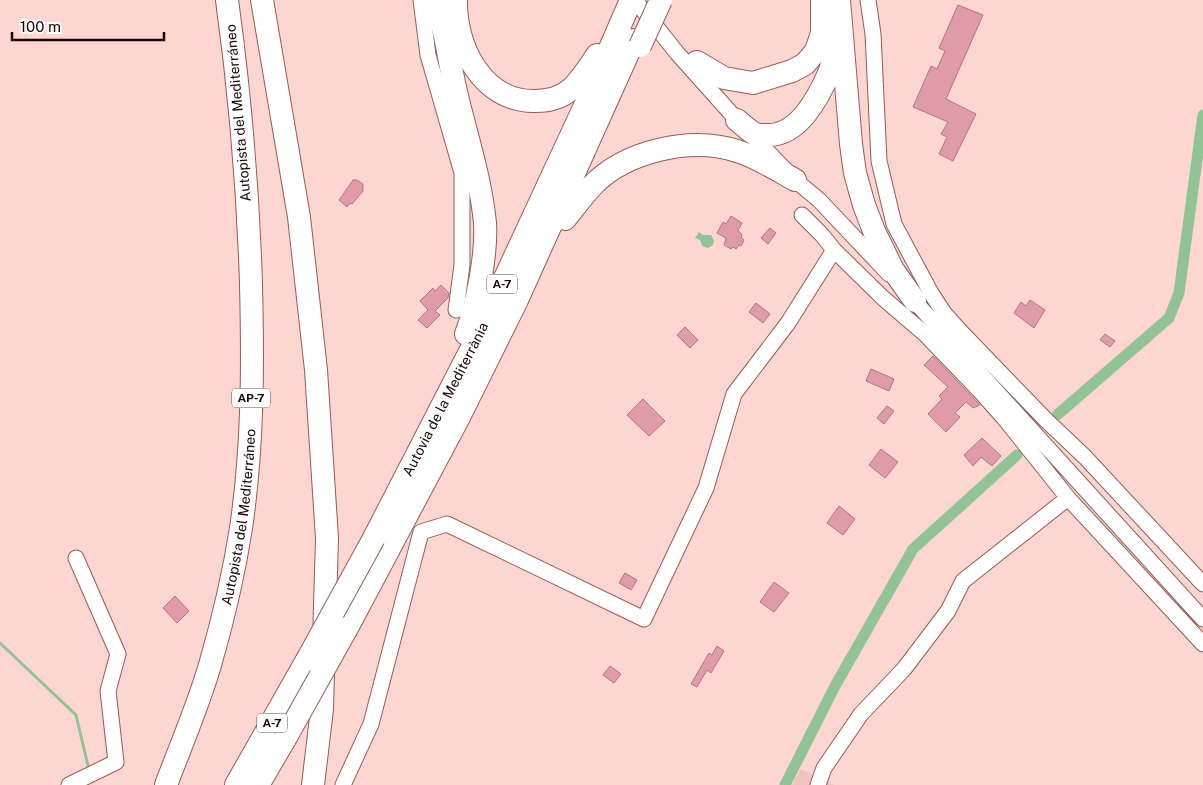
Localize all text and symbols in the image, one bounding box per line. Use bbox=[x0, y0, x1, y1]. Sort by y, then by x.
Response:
scale bar bbox=[12, 10, 165, 42]
text: 100 m bbox=[20, 18, 61, 35]
street label: Autopista del Mediterráneo bbox=[222, 24, 254, 202]
road number: A-7 bbox=[487, 274, 517, 294]
street label: Autovia de la Mediterrània bbox=[399, 320, 491, 479]
road number: AP-7 bbox=[232, 388, 270, 408]
street label: Autopista del Mediterráneo bbox=[218, 428, 258, 607]
road number: A-7 bbox=[257, 714, 287, 732]

